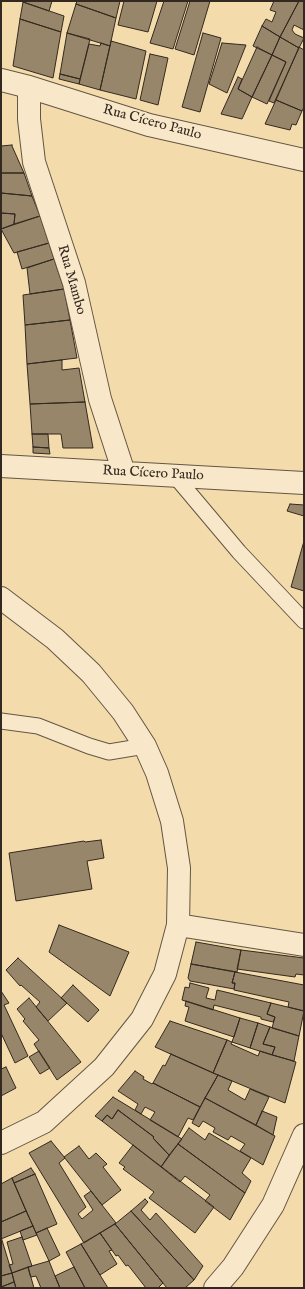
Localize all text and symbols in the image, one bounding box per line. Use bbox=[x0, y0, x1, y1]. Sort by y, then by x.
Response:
street label: Rua Cícero Paulo bbox=[101, 102, 203, 144]
street label: Rua Mambo bbox=[53, 243, 89, 317]
street label: Rua Cícero Paulo bbox=[102, 463, 204, 485]

